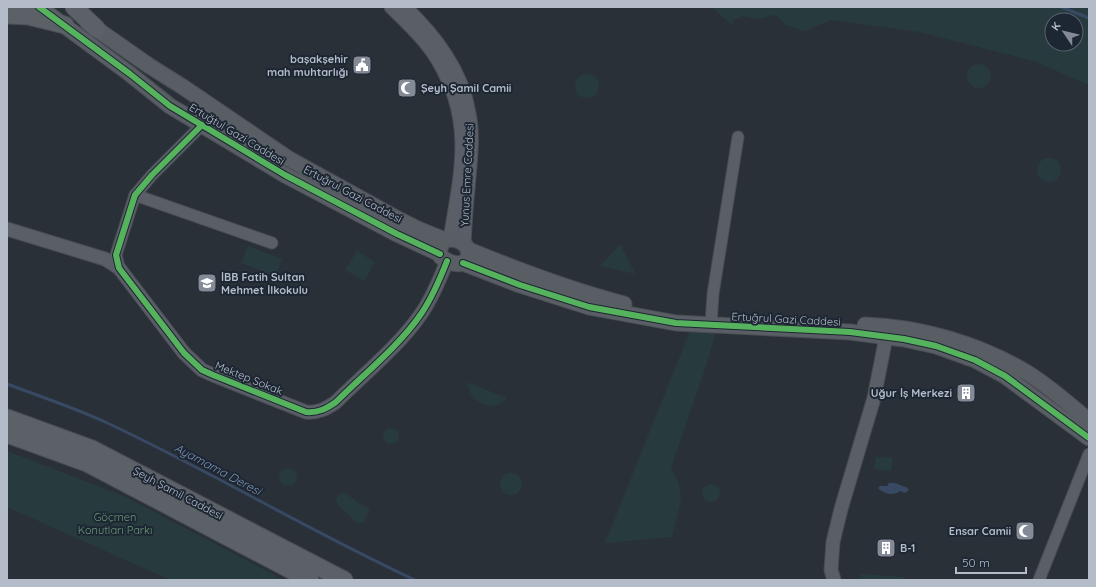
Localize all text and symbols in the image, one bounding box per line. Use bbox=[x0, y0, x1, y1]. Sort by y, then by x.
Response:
north arrow bbox=[1044, 12, 1084, 52]
text: K bbox=[1048, 19, 1064, 33]
place label: başakşehir mah muhtarlığı bbox=[267, 52, 348, 79]
public building icon: başakşehir mah muhtarlığı bbox=[351, 54, 373, 76]
mosque icon: Şeyh Şamil Camii bbox=[396, 77, 418, 99]
place label: Şeyh Şamil Camii bbox=[421, 81, 511, 95]
street label: Ertuğtul Gazi Caddesi bbox=[187, 100, 287, 168]
street label: Yunus Emre Caddesi bbox=[457, 123, 477, 227]
street label: Ertuğrul Gazi Caddesi bbox=[301, 162, 405, 226]
place label: İBB Fatih Sultan Mehmet İlkokulu bbox=[221, 270, 308, 297]
school or university icon: İBB Fatih Sultan Mehmet İlkokulu bbox=[196, 272, 218, 294]
street label: Ertuğrul Gazi Caddesi bbox=[731, 309, 841, 329]
street label: Mektep Sokak bbox=[213, 358, 285, 398]
building icon: Uğur İş Merkezi bbox=[955, 382, 977, 404]
place label: Uğur İş Merkezi bbox=[871, 386, 952, 400]
water label: Ayamama Deresi bbox=[172, 440, 265, 499]
street label: Şeyh Şamil Caddesi bbox=[131, 463, 225, 523]
park label: Göçmen Konutları Parkı bbox=[78, 510, 152, 537]
mosque icon: Ensar Camii bbox=[1014, 520, 1036, 542]
place label: Ensar Camii bbox=[949, 524, 1011, 538]
building icon: B-1 bbox=[875, 537, 897, 559]
place label: B-1 bbox=[900, 541, 915, 555]
scale bar bbox=[956, 549, 1026, 575]
text: 50 m bbox=[962, 555, 990, 570]

